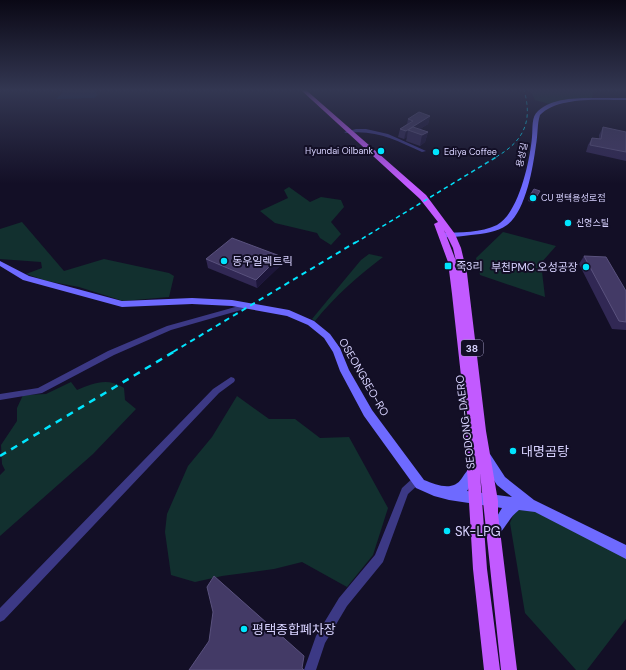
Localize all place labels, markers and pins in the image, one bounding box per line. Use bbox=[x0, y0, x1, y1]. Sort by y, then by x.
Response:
place label: Hyundai Oilbank bbox=[305, 145, 373, 157]
marker: Hyundai Oilbank bbox=[376, 146, 386, 156]
place label: Ediya Coffee bbox=[444, 146, 497, 158]
marker: Ediya Coffee bbox=[431, 147, 441, 157]
place label: CU 평택용성로점 bbox=[541, 192, 605, 204]
marker: CU 평택용성로점 bbox=[528, 193, 538, 203]
place label: 신영스틸 bbox=[576, 217, 609, 229]
marker: 신영스틸 bbox=[563, 218, 573, 228]
place label: 동우일렉트릭 bbox=[232, 254, 293, 268]
marker: 동우일렉트릭 bbox=[219, 256, 229, 266]
place label: 죽3리 bbox=[456, 259, 483, 273]
place label: 부천PMC 오성공장 bbox=[491, 260, 578, 274]
marker: 죽3리 bbox=[443, 261, 453, 271]
marker: 부천PMC 오성공장 bbox=[581, 262, 591, 272]
place label: 대명곰탕 bbox=[521, 443, 569, 460]
marker: 대명곰탕 bbox=[508, 446, 518, 456]
place label: SK-LPG bbox=[455, 523, 501, 540]
marker: SK-LPG bbox=[442, 526, 452, 536]
place label: 평택종합폐차장 bbox=[252, 621, 336, 638]
marker: 평택종합폐차장 bbox=[239, 624, 249, 634]

